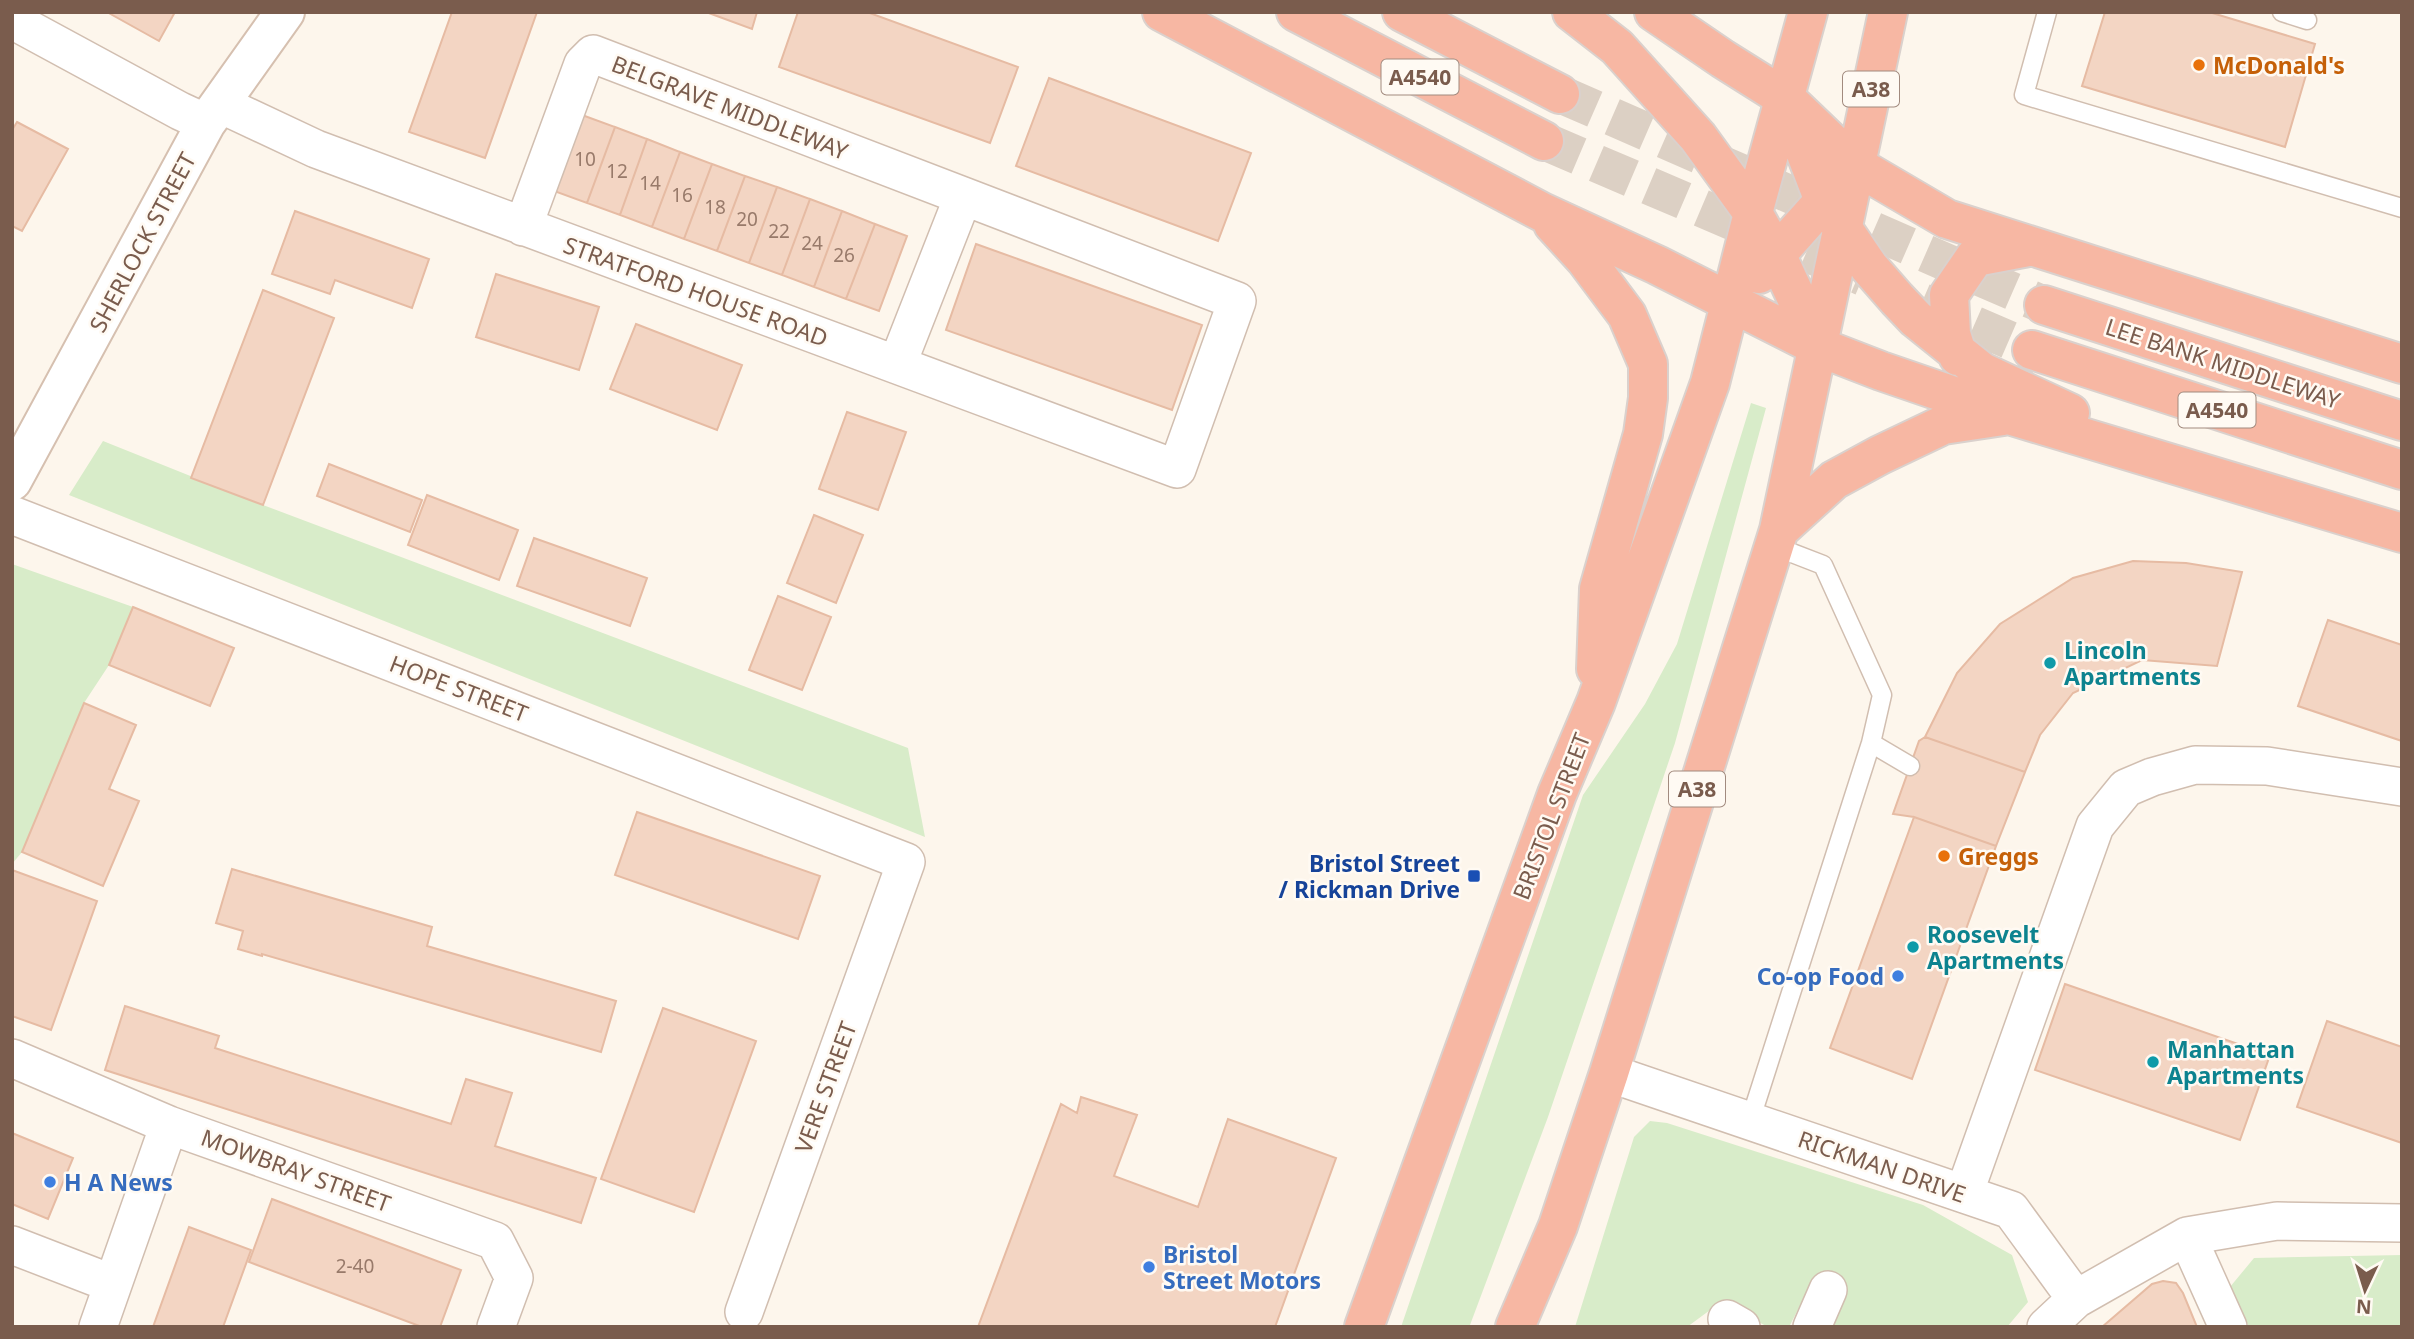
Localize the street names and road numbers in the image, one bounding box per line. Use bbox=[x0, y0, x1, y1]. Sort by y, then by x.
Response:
street label: BELGRAVE MIDDLEWAY bbox=[607, 47, 854, 167]
road number: A4540 bbox=[1382, 60, 1458, 94]
road number: A38 bbox=[1843, 72, 1899, 106]
street label: SHERLOCK STREET bbox=[81, 146, 203, 337]
street label: STRATFORD HOUSE ROAD bbox=[559, 228, 833, 354]
street label: LEE BANK MIDDLEWAY bbox=[2102, 310, 2345, 416]
road number: A4540 bbox=[2178, 392, 2256, 428]
street label: HOPE STREET bbox=[385, 647, 533, 729]
street label: BRISTOL STREET bbox=[1505, 728, 1598, 904]
road number: A38 bbox=[1669, 772, 1725, 806]
street label: VERE STREET bbox=[786, 1017, 864, 1157]
street label: MOWBRAY STREET bbox=[197, 1121, 395, 1219]
street label: RICKMAN DRIVE bbox=[1794, 1122, 1970, 1210]

